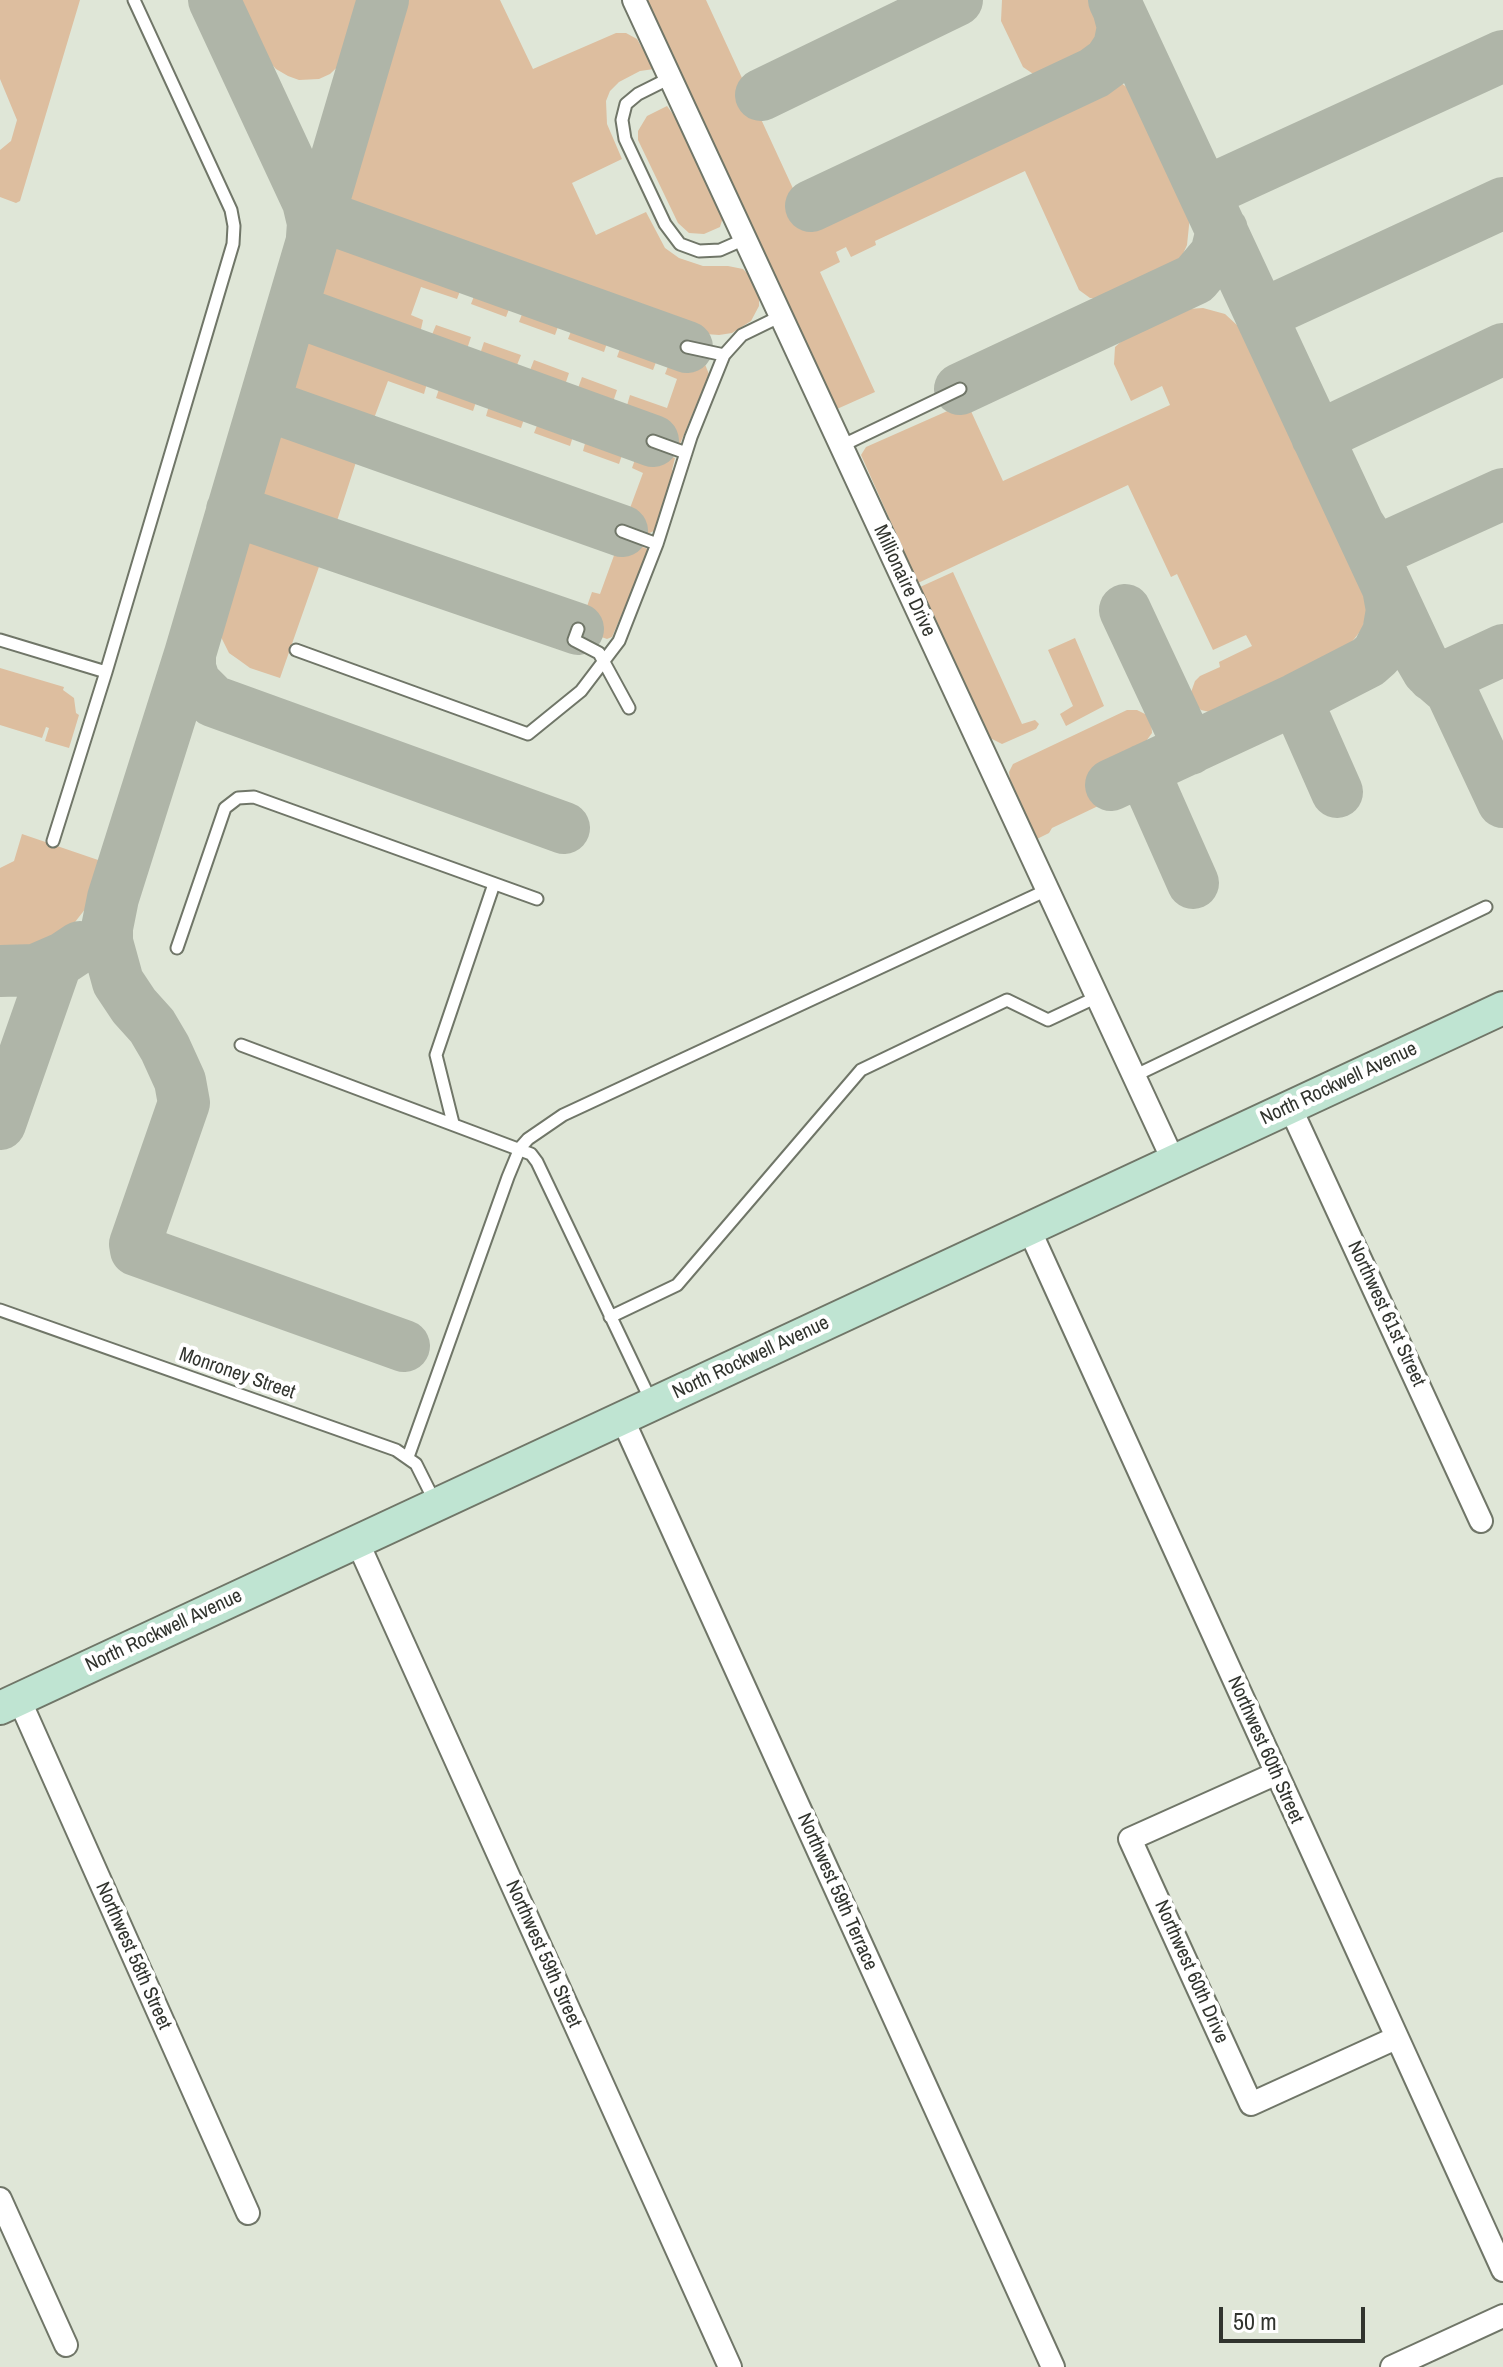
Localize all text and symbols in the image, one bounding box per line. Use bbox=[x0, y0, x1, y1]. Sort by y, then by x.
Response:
street label: Millionaire Drive bbox=[868, 521, 940, 641]
street label: North Rockwell Avenue bbox=[1257, 1037, 1421, 1131]
street label: Northwest 61st Street bbox=[1342, 1237, 1430, 1391]
street label: North Rockwell Avenue bbox=[669, 1311, 833, 1405]
street label: Monroney Street bbox=[176, 1343, 298, 1405]
street label: North Rockwell Avenue bbox=[82, 1584, 246, 1678]
street label: Northwest 60th Street bbox=[1222, 1673, 1308, 1827]
street label: Northwest 59th Terrace bbox=[792, 1810, 882, 1974]
street label: Northwest 59th Street bbox=[500, 1877, 586, 2031]
street label: Northwest 58th Street bbox=[90, 1879, 176, 2033]
street label: Northwest 60th Drive bbox=[1149, 1897, 1233, 2047]
scale bar bbox=[1223, 2291, 1369, 2341]
text: 50 m bbox=[1233, 2305, 1277, 2337]

